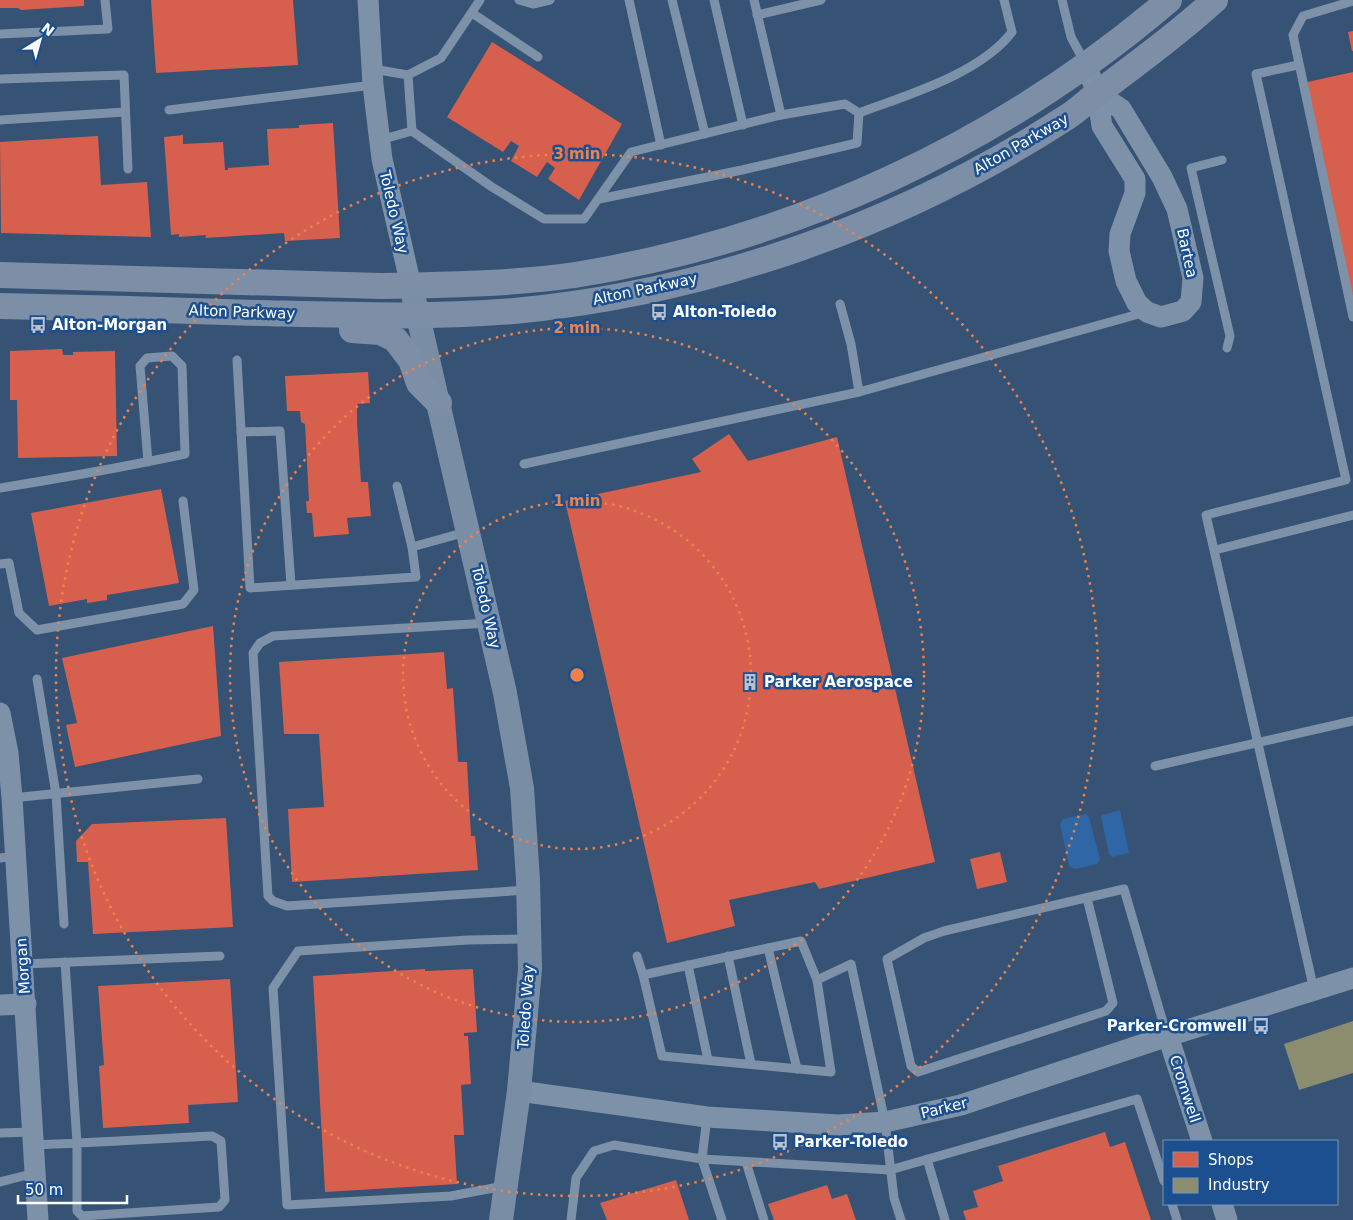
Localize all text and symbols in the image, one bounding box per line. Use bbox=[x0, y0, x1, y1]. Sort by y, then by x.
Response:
north arrow bbox=[15, 15, 65, 65]
text: N bbox=[38, 20, 57, 40]
street label: Alton Parkway bbox=[970, 110, 1072, 178]
text: 3 min bbox=[553, 145, 601, 163]
street label: Toledo Way bbox=[375, 168, 412, 255]
street label: Bartea bbox=[1173, 227, 1201, 279]
street label: Alton Parkway bbox=[591, 269, 699, 309]
street label: Alton Parkway bbox=[188, 301, 296, 323]
bus stop icon: Alton-Toledo bbox=[649, 302, 669, 322]
place label: Alton-Toledo bbox=[673, 303, 777, 321]
bus stop icon: Alton-Morgan bbox=[28, 315, 48, 335]
place label: Alton-Morgan bbox=[52, 316, 167, 334]
text: 2 min bbox=[553, 319, 601, 337]
text: 1 min bbox=[553, 492, 601, 510]
street label: Toledo Way bbox=[467, 563, 504, 650]
centre of rings bbox=[568, 666, 586, 684]
building icon: Parker Aerospace bbox=[740, 672, 760, 692]
place label: Parker Aerospace bbox=[764, 673, 913, 691]
street label: Morgan bbox=[12, 937, 34, 995]
street label: Toledo Way bbox=[514, 964, 538, 1051]
bus stop icon: Parker-Cromwell bbox=[1251, 1016, 1271, 1036]
place label: Parker-Cromwell bbox=[1107, 1017, 1247, 1035]
street label: Cromwell bbox=[1166, 1053, 1204, 1125]
street label: Parker bbox=[919, 1093, 970, 1122]
bus stop icon: Parker-Toledo bbox=[770, 1132, 790, 1152]
place label: Parker-Toledo bbox=[794, 1133, 908, 1151]
legend bbox=[1163, 1140, 1338, 1205]
text: Shops bbox=[1208, 1151, 1254, 1169]
scale bar bbox=[18, 1172, 126, 1204]
text: Industry bbox=[1208, 1176, 1270, 1194]
text: 50 m bbox=[25, 1181, 63, 1199]

